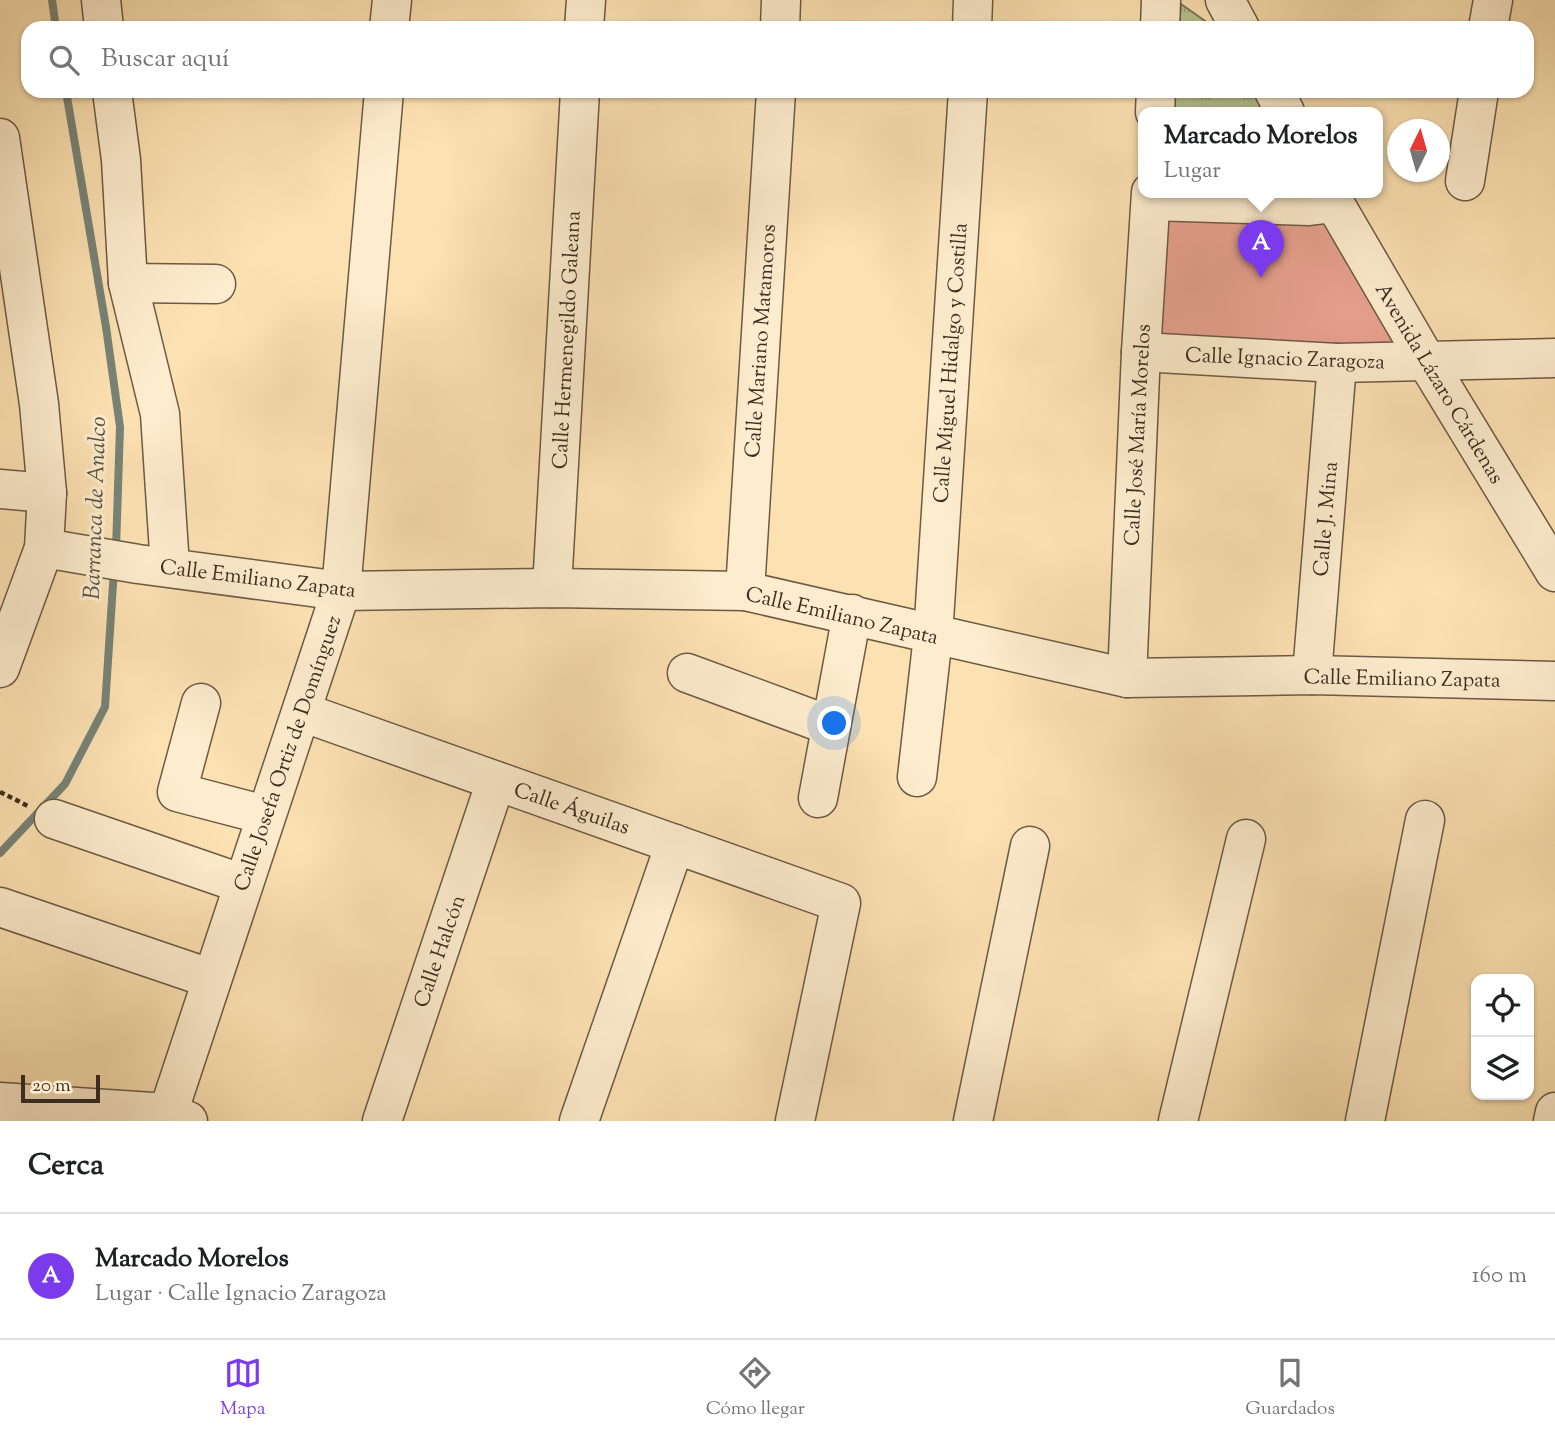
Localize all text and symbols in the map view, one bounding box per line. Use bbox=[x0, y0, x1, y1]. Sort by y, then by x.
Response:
search box bbox=[21, 21, 1534, 98]
icon: search bbox=[45, 41, 83, 79]
text: Buscar aquí bbox=[101, 41, 230, 78]
popup bbox=[1138, 107, 1383, 198]
text: Marcado Morelos bbox=[1164, 118, 1357, 155]
north arrow bbox=[1387, 119, 1450, 182]
text: Lugar bbox=[1164, 155, 1221, 188]
street label: Calle Hermenegildo Galeana bbox=[546, 210, 590, 470]
pin: A bbox=[1238, 220, 1284, 278]
street label: Calle Miguel Hidalgo y Costilla bbox=[927, 222, 977, 504]
street label: Calle Mariano Matamoros bbox=[739, 223, 785, 459]
street label: Avenida Lázaro Cárdenas bbox=[1366, 278, 1510, 490]
street label: Calle José María Morelos bbox=[1118, 323, 1160, 547]
street label: Calle Ignacio Zaragoza bbox=[1184, 342, 1386, 378]
water label: Barranca de Analco bbox=[77, 416, 116, 600]
street label: Calle J. Mina bbox=[1307, 460, 1347, 578]
street label: Calle Emiliano Zapata bbox=[158, 553, 358, 607]
street label: Calle Emiliano Zapata bbox=[742, 580, 941, 654]
street label: Calle Josefa Ortiz de Domínguez bbox=[227, 612, 350, 896]
street label: Calle Emiliano Zapata bbox=[1303, 663, 1501, 697]
your location bbox=[817, 706, 851, 740]
street label: Calle Águilas bbox=[509, 776, 633, 844]
street label: Calle Halcón bbox=[408, 891, 474, 1012]
map controls bbox=[1471, 974, 1534, 1100]
button: locate bbox=[1471, 974, 1534, 1037]
button: layers bbox=[1471, 1037, 1534, 1100]
scale bar bbox=[21, 1072, 100, 1104]
text: 20 m bbox=[32, 1073, 71, 1100]
text: Cerca bbox=[28, 1145, 104, 1188]
text: Marcado Morelos bbox=[95, 1241, 289, 1278]
text: A bbox=[42, 1260, 60, 1293]
text: 160 m bbox=[1472, 1260, 1527, 1293]
text: Lugar · Calle Ignacio Zaragoza bbox=[95, 1278, 387, 1311]
tab: Mapa bbox=[220, 1354, 265, 1423]
tab: Cómo llegar bbox=[706, 1354, 805, 1423]
tab: Guardados bbox=[1245, 1354, 1335, 1423]

